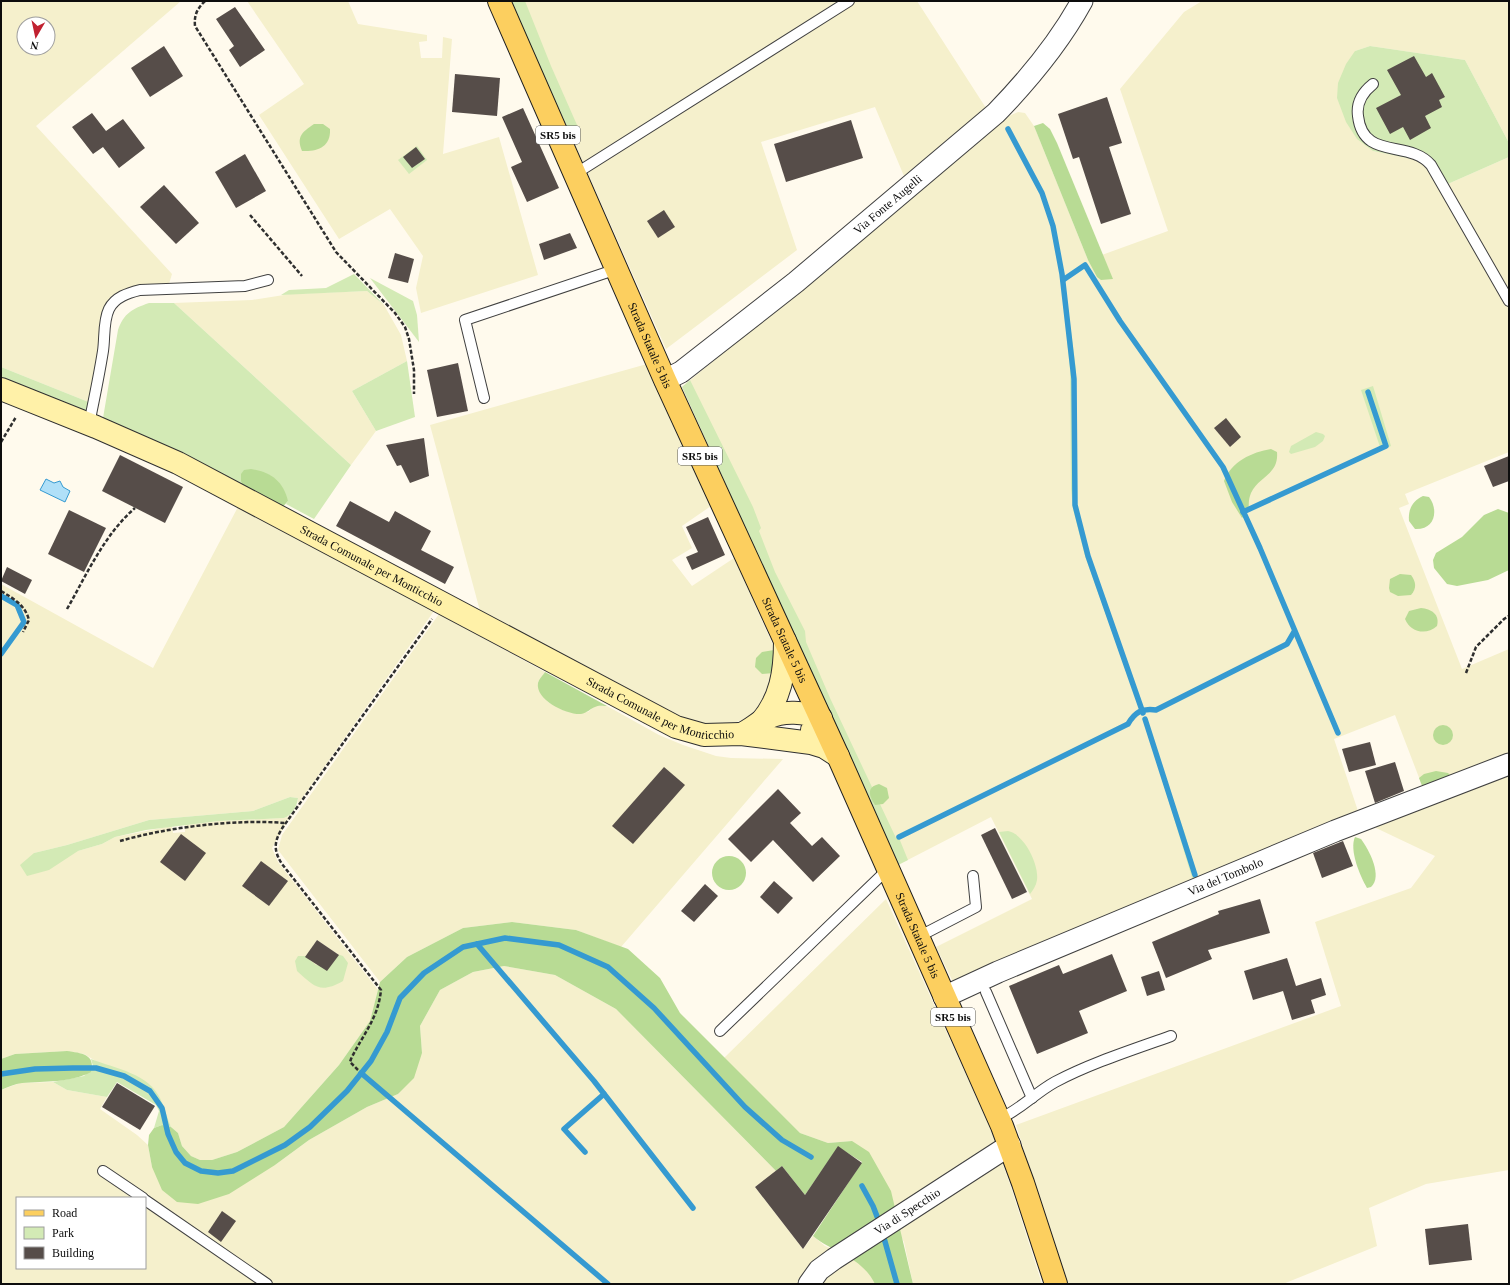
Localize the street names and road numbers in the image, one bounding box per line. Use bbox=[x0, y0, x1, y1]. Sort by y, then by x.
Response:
road number: SR5 bis bbox=[536, 126, 580, 144]
street label: Via Fonte Augelli bbox=[851, 171, 925, 237]
street label: Strada Statale 5 bis bbox=[625, 300, 675, 391]
road number: SR5 bis bbox=[678, 447, 722, 465]
street label: Strada Comunale per Monticchio bbox=[298, 522, 445, 609]
street label: Strada Statale 5 bis bbox=[759, 595, 810, 685]
street label: Strada Comunale per Monticchio bbox=[584, 674, 734, 742]
street label: Via del Tombolo bbox=[1186, 855, 1265, 899]
street label: Strada Statale 5 bis bbox=[892, 890, 943, 981]
road number: SR5 bis bbox=[931, 1008, 975, 1026]
street label: Via di Specchio bbox=[871, 1185, 943, 1238]

